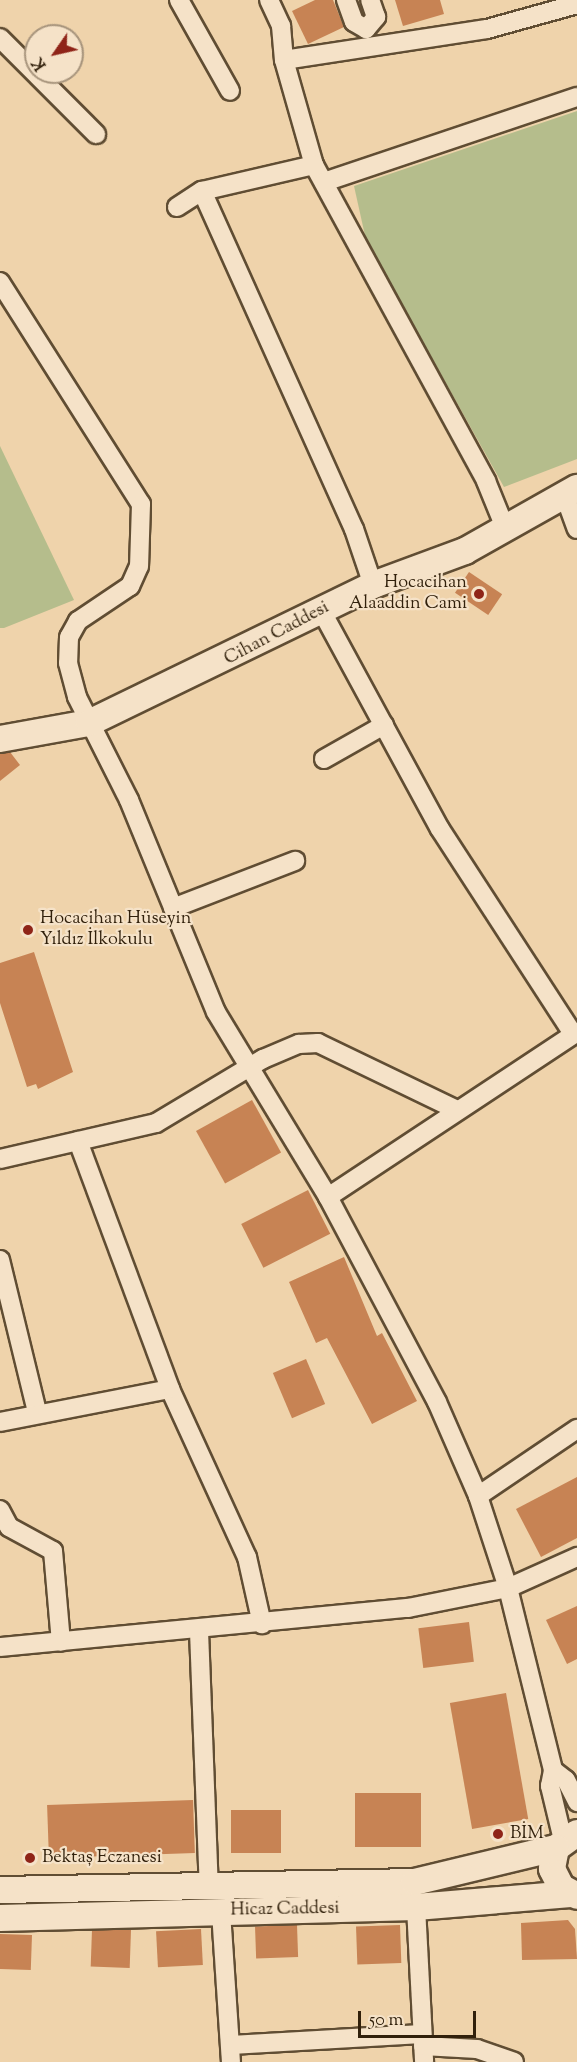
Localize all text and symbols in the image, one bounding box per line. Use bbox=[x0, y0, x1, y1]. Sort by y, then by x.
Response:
north arrow bbox=[24, 24, 84, 84]
text: K bbox=[28, 52, 53, 74]
place label: Hocacihan Alaaddin Cami bbox=[349, 573, 467, 616]
marker: Hocacihan Alaaddin Cami bbox=[472, 587, 486, 601]
street label: Cihan Caddesi bbox=[221, 597, 333, 671]
place label: Hocacihan Hüseyin Yıldız İlkokulu bbox=[40, 909, 191, 952]
marker: Hocacihan Hüseyin Yıldız İlkokulu bbox=[21, 923, 35, 937]
place label: BİM bbox=[510, 1823, 544, 1845]
marker: BİM bbox=[491, 1827, 505, 1841]
place label: Bektaş Eczanesi bbox=[42, 1847, 162, 1869]
marker: Bektaş Eczanesi bbox=[23, 1851, 37, 1865]
street label: Hicaz Caddesi bbox=[230, 1898, 340, 1922]
scale bar bbox=[361, 1999, 480, 2037]
text: 50 m bbox=[369, 2008, 403, 2034]

